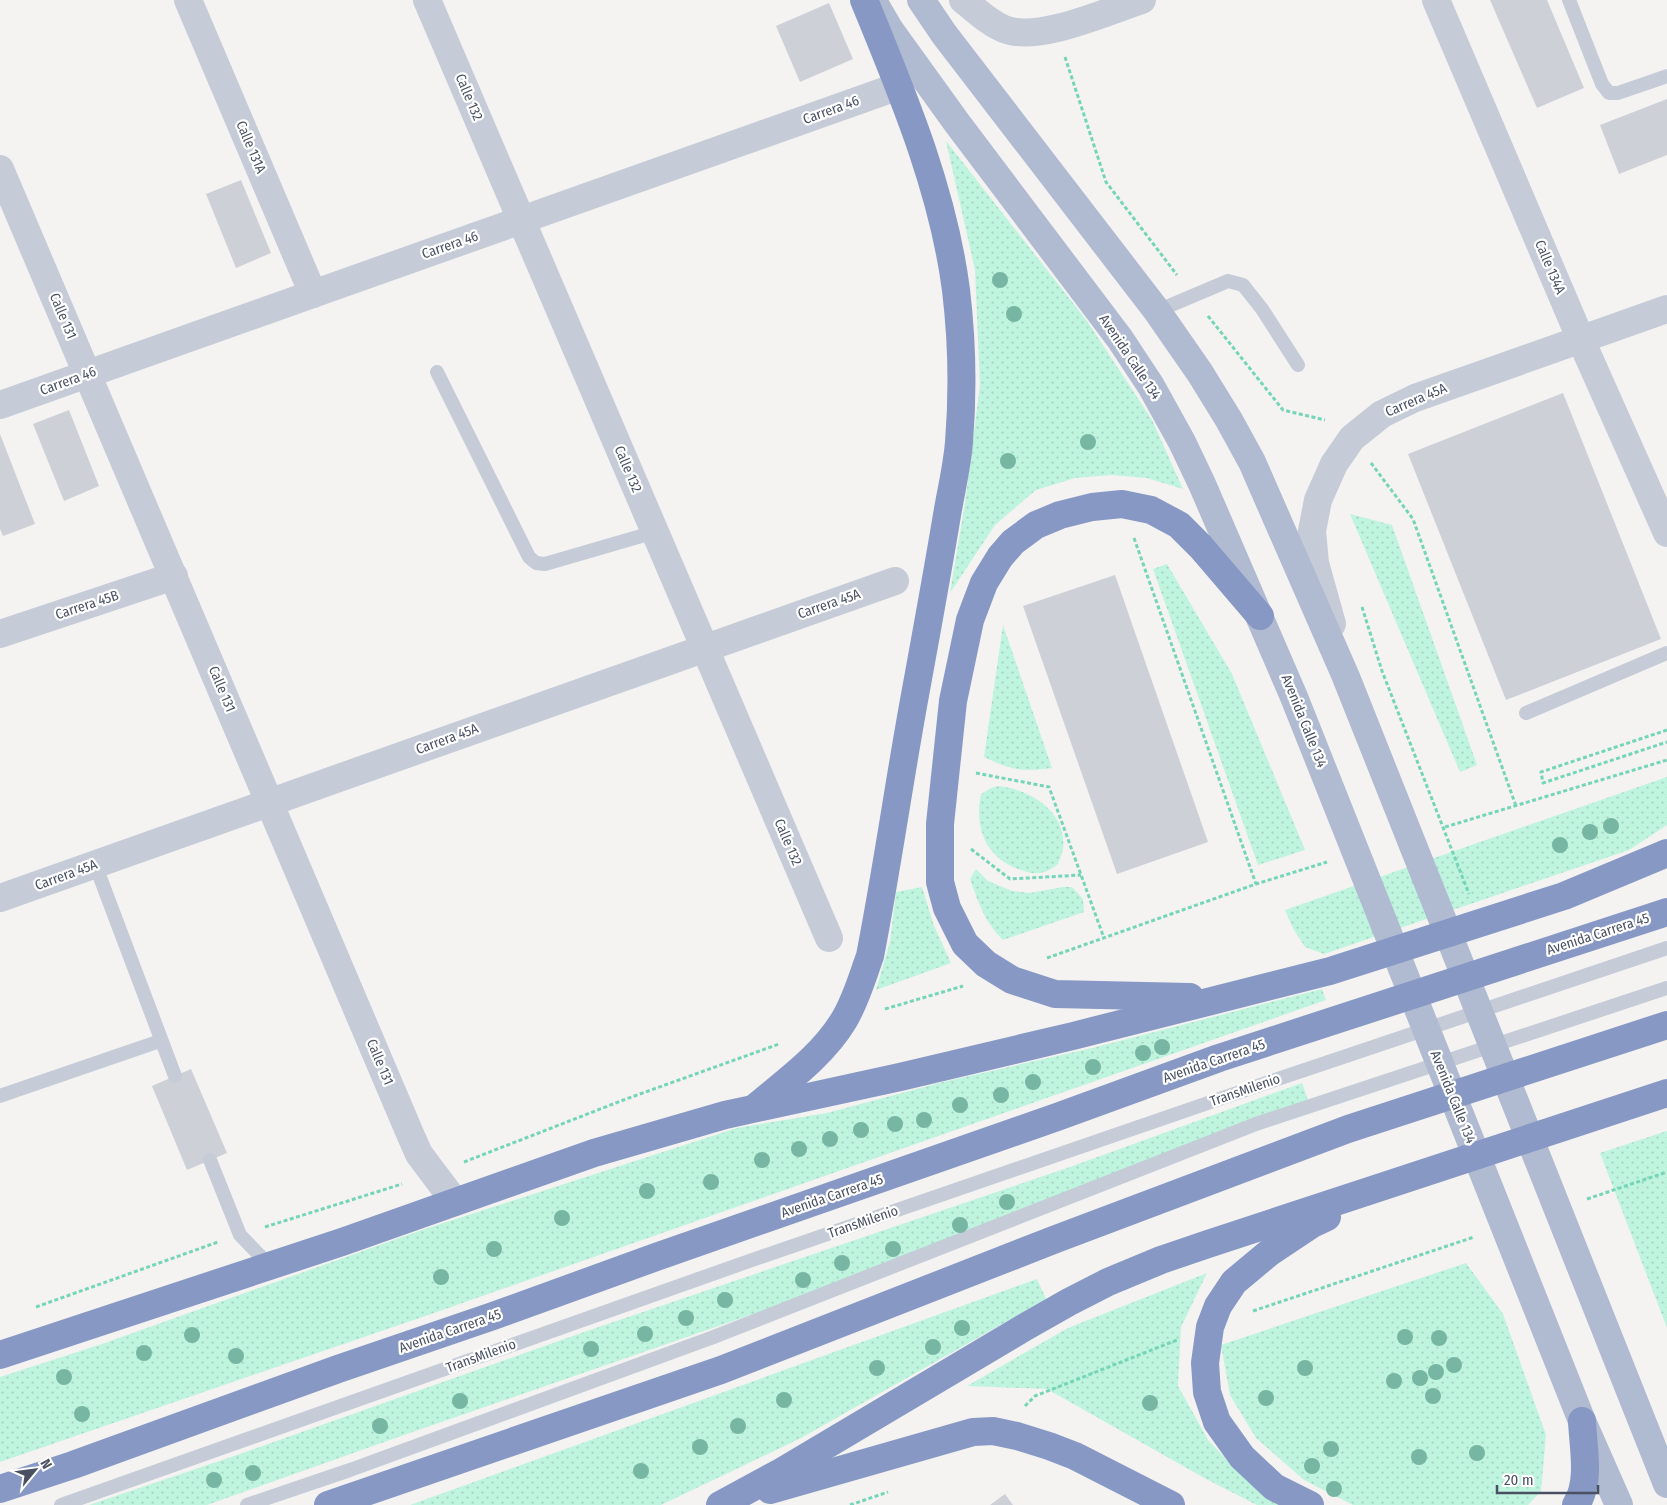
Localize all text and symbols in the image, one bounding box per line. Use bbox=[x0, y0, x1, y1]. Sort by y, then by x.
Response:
street label: Calle 132 bbox=[452, 71, 486, 123]
street label: Carrera 46 bbox=[801, 92, 861, 128]
street label: Calle 131A bbox=[232, 118, 270, 176]
street label: Carrera 46 bbox=[420, 227, 480, 263]
street label: Calle 134A bbox=[1531, 237, 1569, 297]
street label: Calle 131 bbox=[46, 291, 80, 341]
street label: Avenida Calle 134 bbox=[1095, 311, 1165, 403]
street label: Carrera 46 bbox=[38, 363, 98, 399]
street label: Carrera 45A bbox=[1383, 379, 1450, 421]
street label: Calle 132 bbox=[611, 443, 645, 495]
street label: Carrera 45A bbox=[795, 585, 863, 623]
street label: Carrera 45B bbox=[53, 587, 121, 623]
street label: Calle 131 bbox=[205, 664, 239, 714]
street label: Avenida Calle 134 bbox=[1278, 672, 1330, 770]
street label: Carrera 45A bbox=[413, 720, 481, 758]
street label: Calle 132 bbox=[771, 816, 805, 868]
street label: Carrera 45A bbox=[32, 856, 100, 894]
street label: Avenida Carrera 45 bbox=[1545, 909, 1651, 959]
street label: Avenida Carrera 45 bbox=[1161, 1036, 1267, 1086]
street label: Calle 131 bbox=[363, 1037, 397, 1087]
street label: Avenida Calle 134 bbox=[1427, 1048, 1479, 1146]
street label: TransMilenio bbox=[1208, 1070, 1282, 1110]
street label: Avenida Carrera 45 bbox=[779, 1171, 885, 1221]
street label: TransMilenio bbox=[826, 1202, 900, 1242]
street label: Avenida Carrera 45 bbox=[397, 1306, 503, 1356]
street label: TransMilenio bbox=[444, 1336, 518, 1376]
north arrow bbox=[10, 1445, 60, 1495]
text: N bbox=[36, 1456, 55, 1472]
scale bar bbox=[1497, 1462, 1598, 1494]
text: 20 m bbox=[1504, 1471, 1534, 1489]

